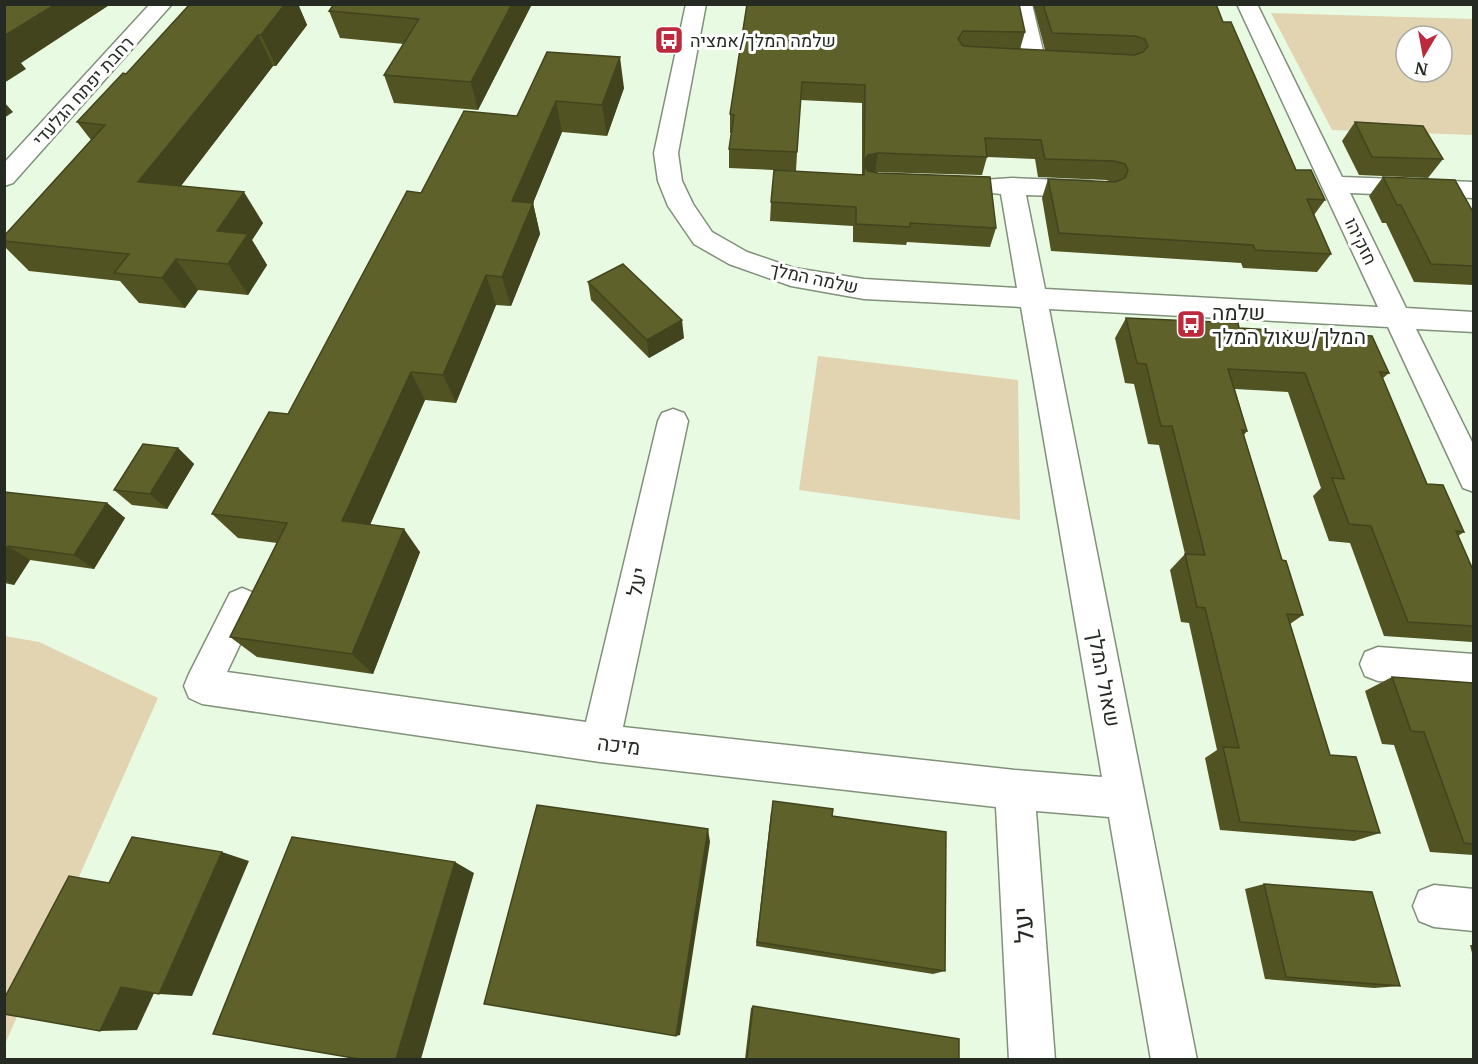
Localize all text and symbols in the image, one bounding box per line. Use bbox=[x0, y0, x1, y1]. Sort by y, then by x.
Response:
bus stop icon: שלמה המלך/אמציה bbox=[653, 24, 685, 56]
north arrow bbox=[1394, 24, 1454, 84]
place label: שלמה המלך/אמציה bbox=[690, 29, 836, 52]
street label: רחבת יפתח הגלעדי bbox=[28, 31, 138, 151]
text: N bbox=[1413, 58, 1429, 80]
street label: חזקיהו bbox=[1340, 214, 1382, 268]
street label: שלמה המלך bbox=[768, 257, 860, 299]
place label: שלמה המלך/שאול המלך bbox=[1212, 299, 1366, 350]
bus stop icon: שלמה המלך/שאול המלך bbox=[1175, 308, 1207, 340]
street label: יעל bbox=[621, 565, 653, 599]
street label: שאול המלך bbox=[1081, 627, 1127, 729]
street label: מיכה bbox=[596, 729, 642, 761]
street label: יעל bbox=[1005, 906, 1041, 944]

